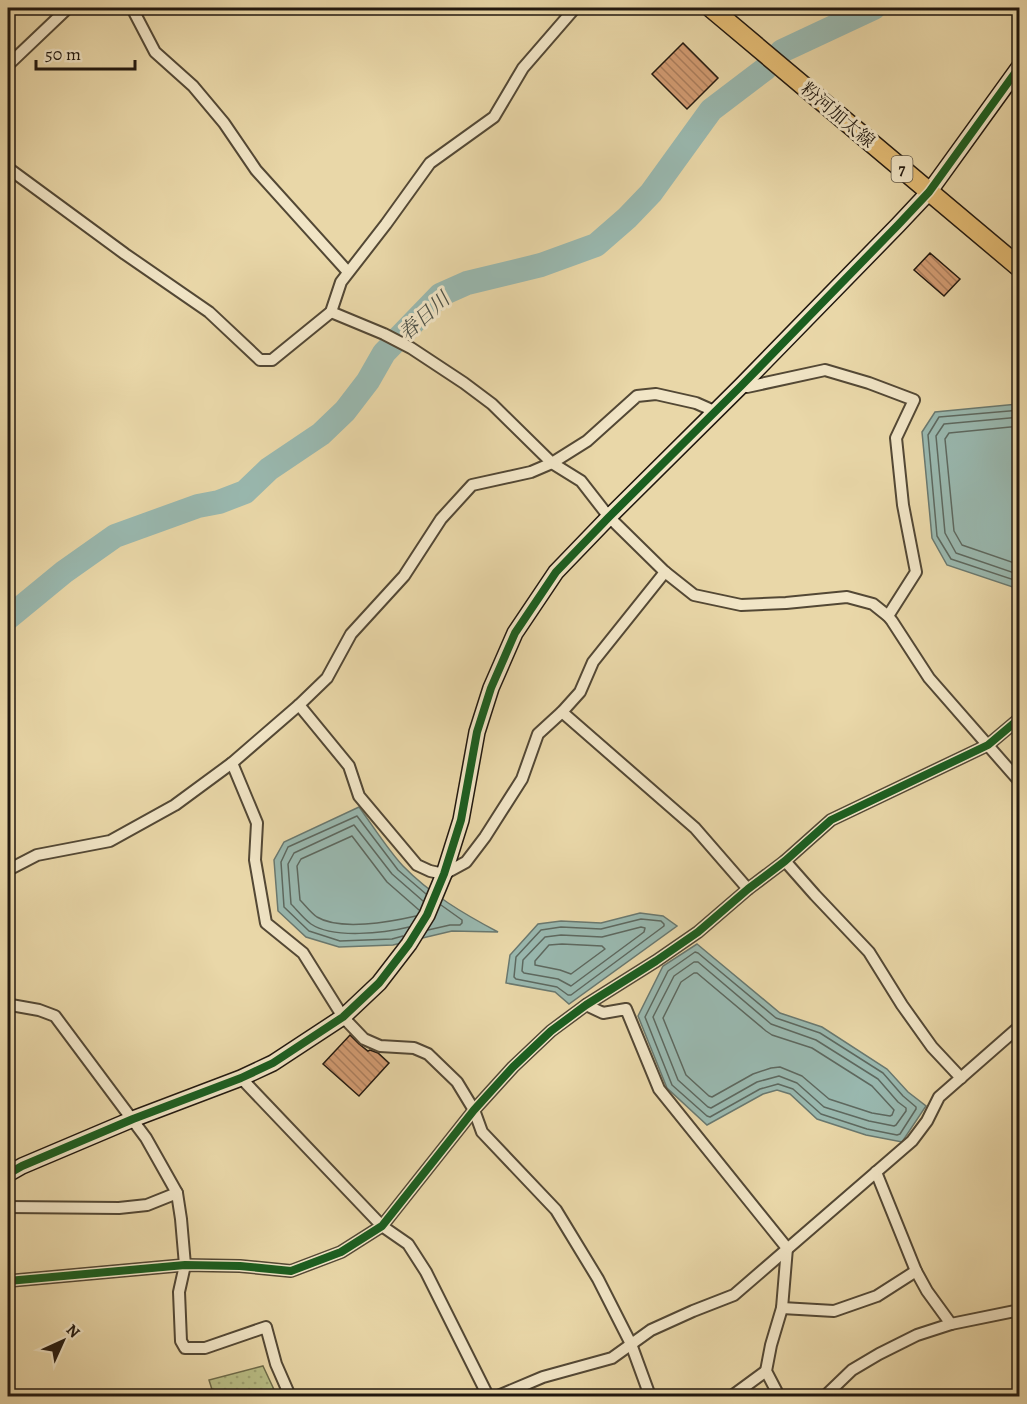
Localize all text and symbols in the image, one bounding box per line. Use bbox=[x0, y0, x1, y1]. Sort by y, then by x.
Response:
scale bar bbox=[36, 33, 135, 71]
text: 50 m bbox=[45, 42, 81, 66]
street label: 粉河加太線 bbox=[796, 77, 880, 153]
road number: 7 bbox=[892, 156, 912, 182]
water label: 春日川 bbox=[393, 285, 457, 346]
north arrow bbox=[33, 1311, 93, 1371]
text: N bbox=[61, 1319, 85, 1343]

